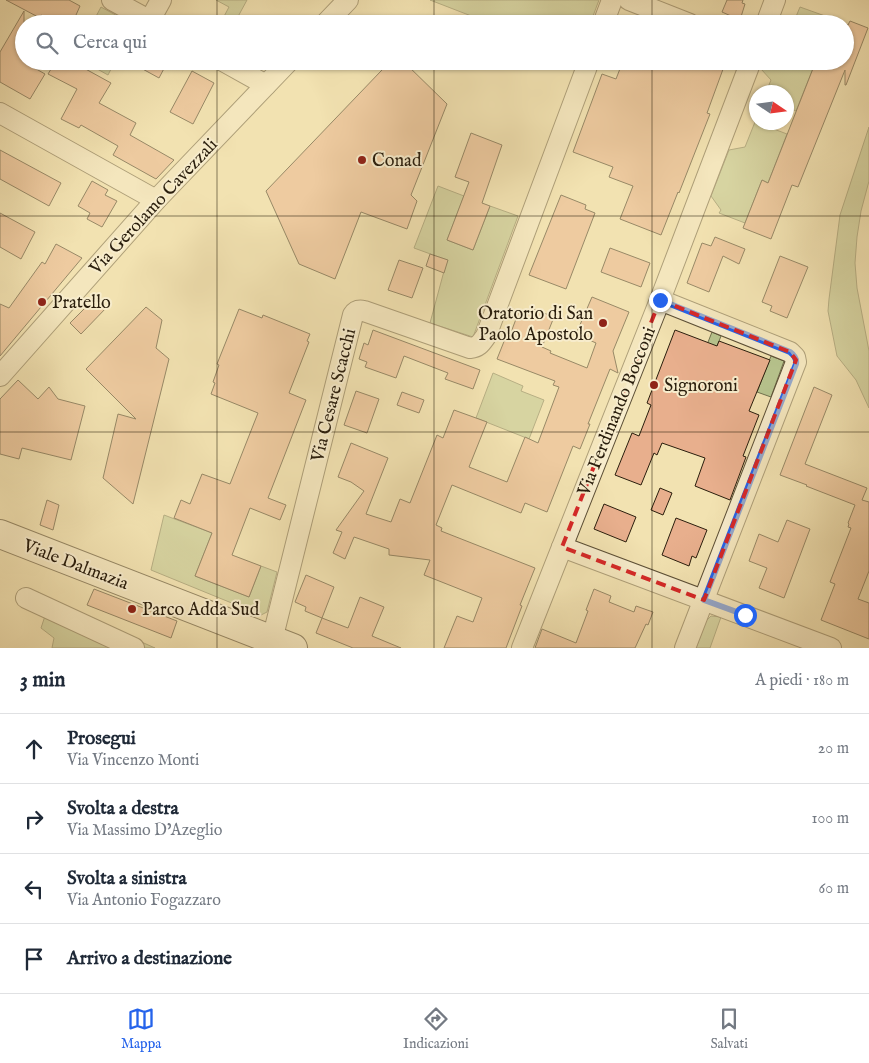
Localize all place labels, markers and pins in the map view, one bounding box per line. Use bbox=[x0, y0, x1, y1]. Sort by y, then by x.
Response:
place label: Conad bbox=[372, 150, 422, 173]
marker: Conad bbox=[356, 154, 368, 166]
place label: Pratello bbox=[52, 292, 111, 315]
marker: Pratello bbox=[36, 296, 48, 308]
place label: Oratorio di San Paolo Apostolo bbox=[478, 303, 593, 347]
marker: Oratorio di San Paolo Apostolo bbox=[597, 317, 609, 329]
place label: Signoroni bbox=[664, 375, 738, 398]
marker: Signoroni bbox=[648, 379, 660, 391]
place label: Parco Adda Sud bbox=[142, 599, 260, 622]
marker: Parco Adda Sud bbox=[126, 603, 138, 615]

